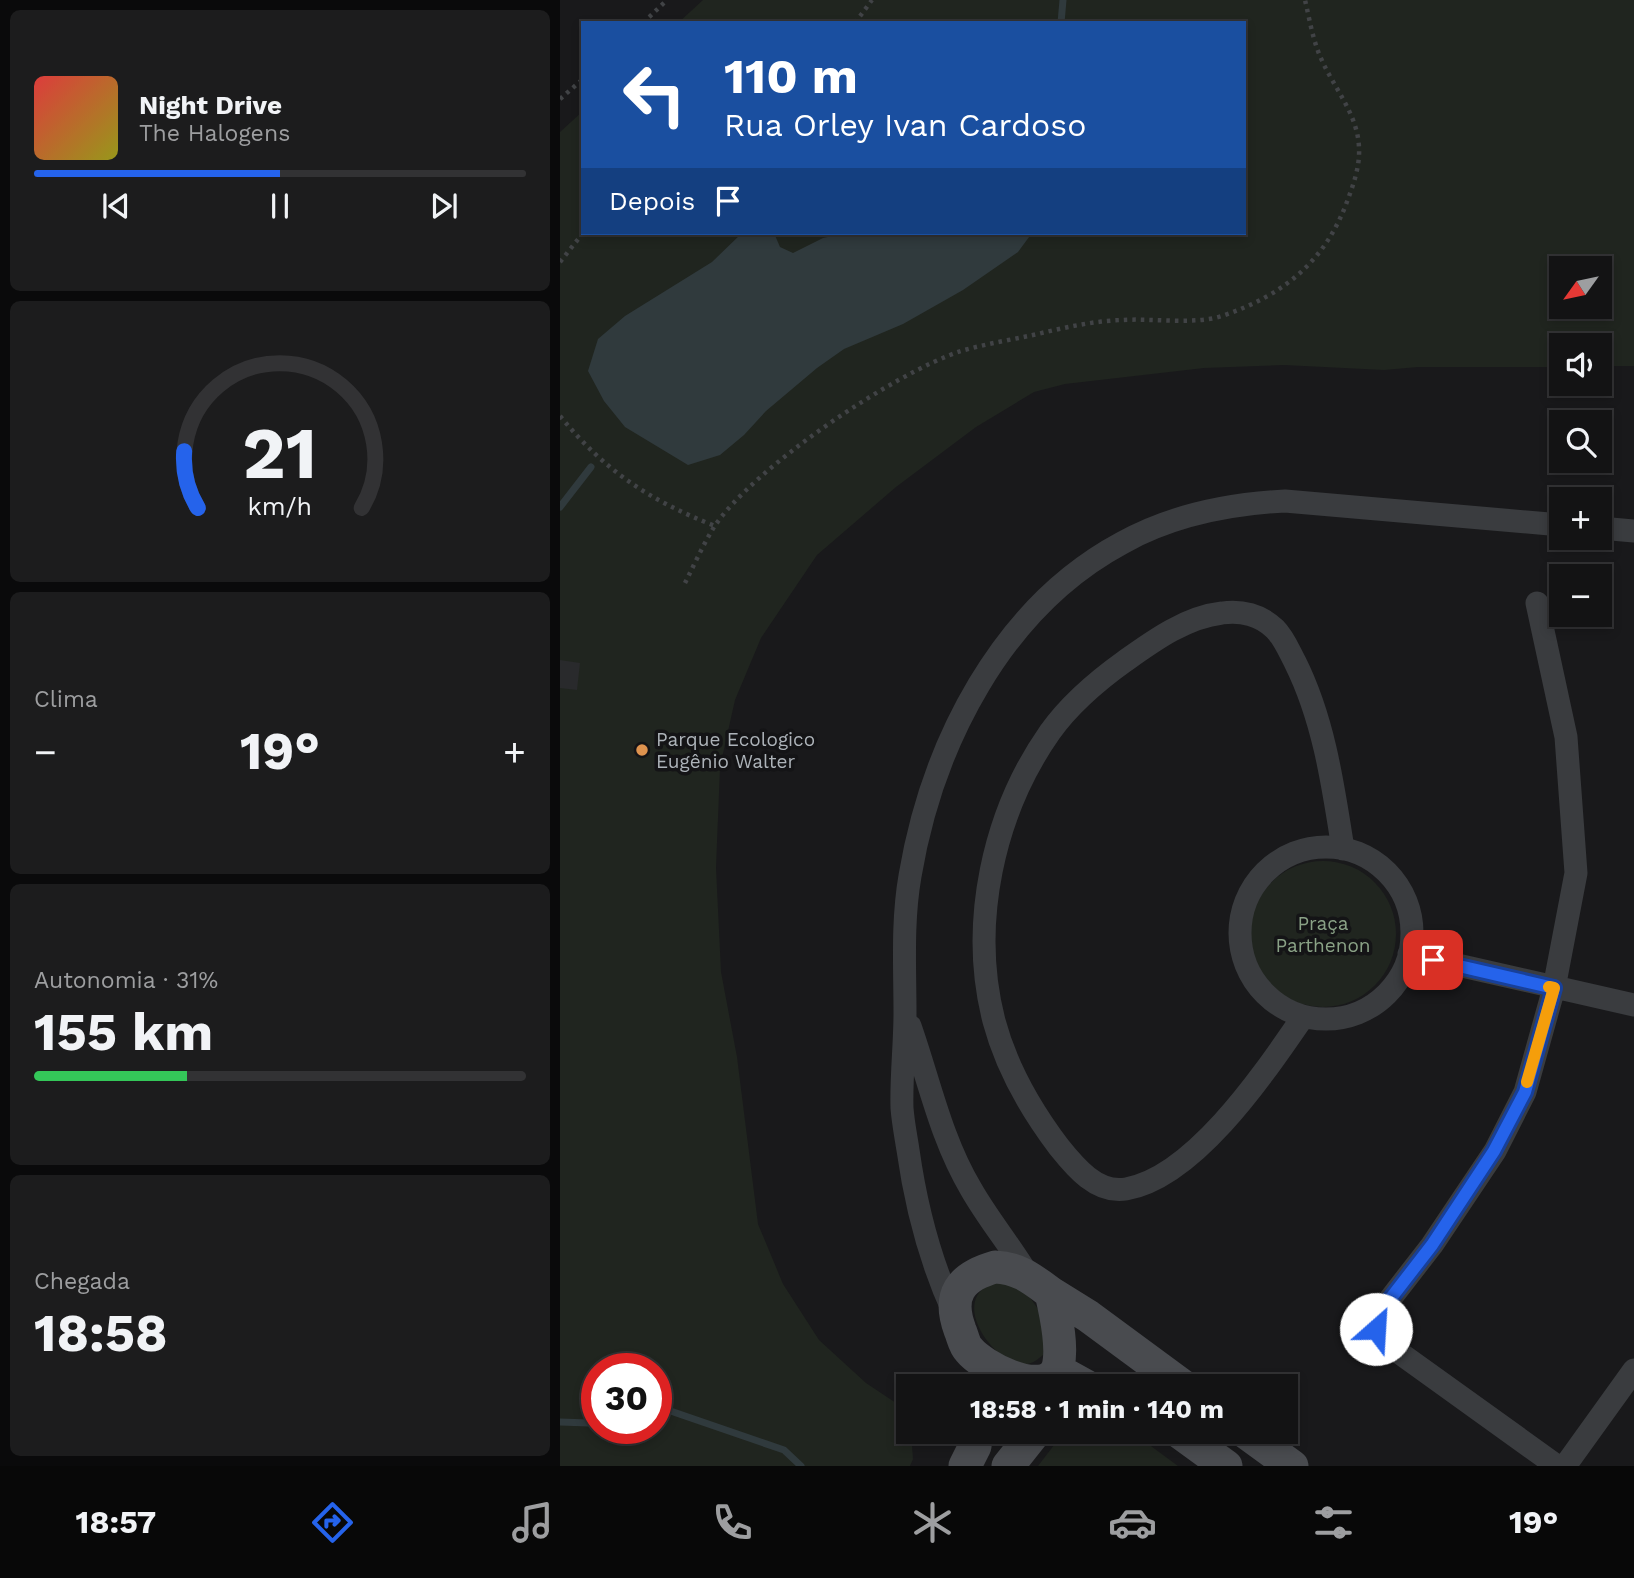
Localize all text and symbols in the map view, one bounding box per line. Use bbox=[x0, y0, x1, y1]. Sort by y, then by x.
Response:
text: 110 m bbox=[724, 47, 858, 105]
icon: left bbox=[609, 49, 700, 140]
text: Night Drive bbox=[139, 90, 282, 120]
text: Rua Orley Ivan Cardoso bbox=[724, 106, 1086, 144]
text: The Halogens bbox=[139, 120, 290, 147]
icon: arrive bbox=[709, 182, 747, 220]
text: Depois bbox=[609, 186, 695, 216]
icon: previous bbox=[97, 187, 135, 225]
icon: pause bbox=[261, 187, 299, 225]
icon: next bbox=[425, 187, 463, 225]
north arrow bbox=[1549, 256, 1612, 318]
map controls bbox=[1549, 256, 1612, 627]
button: sound bbox=[1549, 333, 1612, 396]
text: 21 bbox=[243, 410, 317, 496]
button: search bbox=[1549, 410, 1612, 473]
button: + bbox=[1549, 487, 1612, 550]
text: km/h bbox=[248, 492, 312, 521]
button: − bbox=[1549, 564, 1612, 627]
text: Clima bbox=[34, 686, 98, 713]
text: 19° bbox=[240, 721, 320, 782]
place label: Parque Ecologico Eugênio Walter bbox=[656, 728, 815, 773]
text: − bbox=[34, 730, 57, 774]
text: + bbox=[503, 730, 526, 774]
marker: Parque Ecologico Eugênio Walter bbox=[634, 742, 650, 758]
park label: Praça Parthenon bbox=[1275, 912, 1371, 957]
pin bbox=[1403, 930, 1463, 990]
icon: arrive bbox=[1414, 941, 1452, 979]
text: Autonomia · 31% bbox=[34, 967, 218, 994]
text: 155 km bbox=[34, 1002, 213, 1063]
text: Chegada bbox=[34, 1268, 130, 1295]
position arrow bbox=[1339, 1292, 1413, 1366]
text: 18:58 bbox=[34, 1303, 168, 1364]
speed limit sign: 30 bbox=[581, 1353, 672, 1444]
text: 18:58 · 1 min · 140 m bbox=[970, 1394, 1224, 1424]
icon: directions bbox=[308, 1498, 357, 1547]
icon: music bbox=[508, 1498, 557, 1547]
icon: phone bbox=[708, 1498, 757, 1547]
icon: climate bbox=[908, 1498, 957, 1547]
icon: car bbox=[1108, 1498, 1157, 1547]
icon: filters bbox=[1309, 1498, 1358, 1547]
text: 18:57 bbox=[76, 1503, 156, 1541]
text: 19° bbox=[1509, 1503, 1558, 1541]

